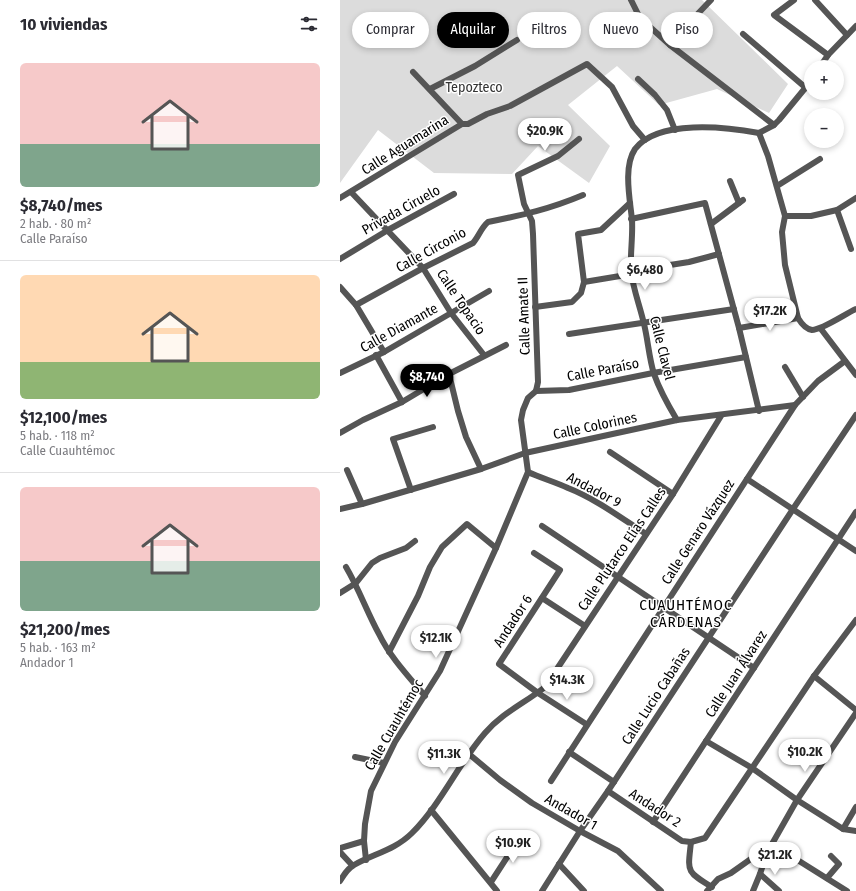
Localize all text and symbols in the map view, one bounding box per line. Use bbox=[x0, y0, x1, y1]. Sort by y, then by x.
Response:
chip: Comprar bbox=[352, 12, 429, 48]
chip: Alquilar bbox=[437, 12, 509, 48]
chip: Filtros bbox=[517, 12, 581, 48]
chip: Nuevo bbox=[589, 12, 653, 48]
chip: Piso bbox=[661, 12, 713, 48]
icon: filters bbox=[298, 13, 320, 35]
text: 10 viviendas bbox=[20, 14, 107, 35]
map controls bbox=[804, 60, 844, 148]
button: + bbox=[804, 60, 844, 100]
park label: Tepozteco bbox=[445, 79, 503, 96]
icon: home bbox=[134, 89, 206, 161]
button: − bbox=[804, 108, 844, 148]
street label: Calle Aguamarina bbox=[358, 111, 452, 179]
pin: $20.9K bbox=[512, 118, 578, 152]
text: $20.9K bbox=[527, 123, 563, 138]
street label: Privada Ciruelo bbox=[359, 182, 443, 238]
text: $8,740/mes bbox=[20, 195, 103, 216]
text: 2 hab. · 80 m² bbox=[20, 216, 91, 231]
street label: Calle Circonio bbox=[393, 224, 469, 276]
text: Calle Paraíso bbox=[20, 231, 88, 246]
pin: $6,480 bbox=[612, 257, 678, 291]
text: $6,480 bbox=[627, 262, 663, 277]
street label: Calle Topacio bbox=[433, 266, 489, 338]
street label: Calle Amate II bbox=[514, 277, 534, 355]
pin: $17.2K bbox=[737, 298, 803, 332]
street label: Calle Diamante bbox=[357, 300, 441, 356]
icon: home bbox=[134, 301, 206, 373]
text: $17.2K bbox=[753, 303, 787, 318]
street label: Calle Clavel bbox=[646, 314, 678, 382]
street label: Calle Paraíso bbox=[566, 355, 640, 385]
pin: $8,740 bbox=[394, 364, 460, 398]
text: $8,740 bbox=[409, 369, 445, 384]
text: $12,100/mes bbox=[20, 407, 107, 428]
street label: Calle Colorines bbox=[552, 409, 638, 443]
text: 5 hab. · 118 m² bbox=[20, 428, 95, 443]
text: Calle Cuauhtémoc bbox=[20, 443, 115, 458]
street label: Andador 9 bbox=[564, 469, 624, 511]
street label: Calle Genaro Vázquez bbox=[658, 476, 738, 588]
street label: Calle Plutarco Elías Calles bbox=[574, 484, 670, 614]
icon: home bbox=[134, 513, 206, 585]
street label: Andador 6 bbox=[490, 592, 536, 650]
district label: CUAUHTÉMOC CÁRDENAS bbox=[639, 596, 733, 631]
text: $21,200/mes bbox=[20, 619, 110, 640]
pin: $12.1K bbox=[403, 625, 469, 659]
street label: Calle Juan Álvarez bbox=[701, 626, 771, 721]
text: $12.1K bbox=[420, 630, 452, 645]
text: 5 hab. · 163 m² bbox=[20, 640, 96, 655]
street label: Calle Lucio Cabañas bbox=[618, 644, 694, 748]
text: Andador 1 bbox=[20, 655, 74, 670]
pin: $14.3K bbox=[534, 667, 600, 701]
text: $14.3K bbox=[549, 672, 585, 687]
street label: Calle Cuauhtémoc bbox=[361, 676, 427, 774]
pin: $10.2K bbox=[772, 739, 838, 773]
pin: $11.3K bbox=[411, 741, 477, 775]
text: $10.2K bbox=[787, 744, 823, 759]
text: $11.3K bbox=[427, 746, 461, 761]
street label: Andador 2 bbox=[626, 785, 684, 831]
street label: Andador 1 bbox=[542, 790, 600, 834]
pin: $10.9K bbox=[480, 830, 546, 864]
text: $10.9K bbox=[495, 835, 531, 850]
pin: $21.2K bbox=[742, 842, 808, 876]
text: $21.2K bbox=[758, 847, 792, 862]

